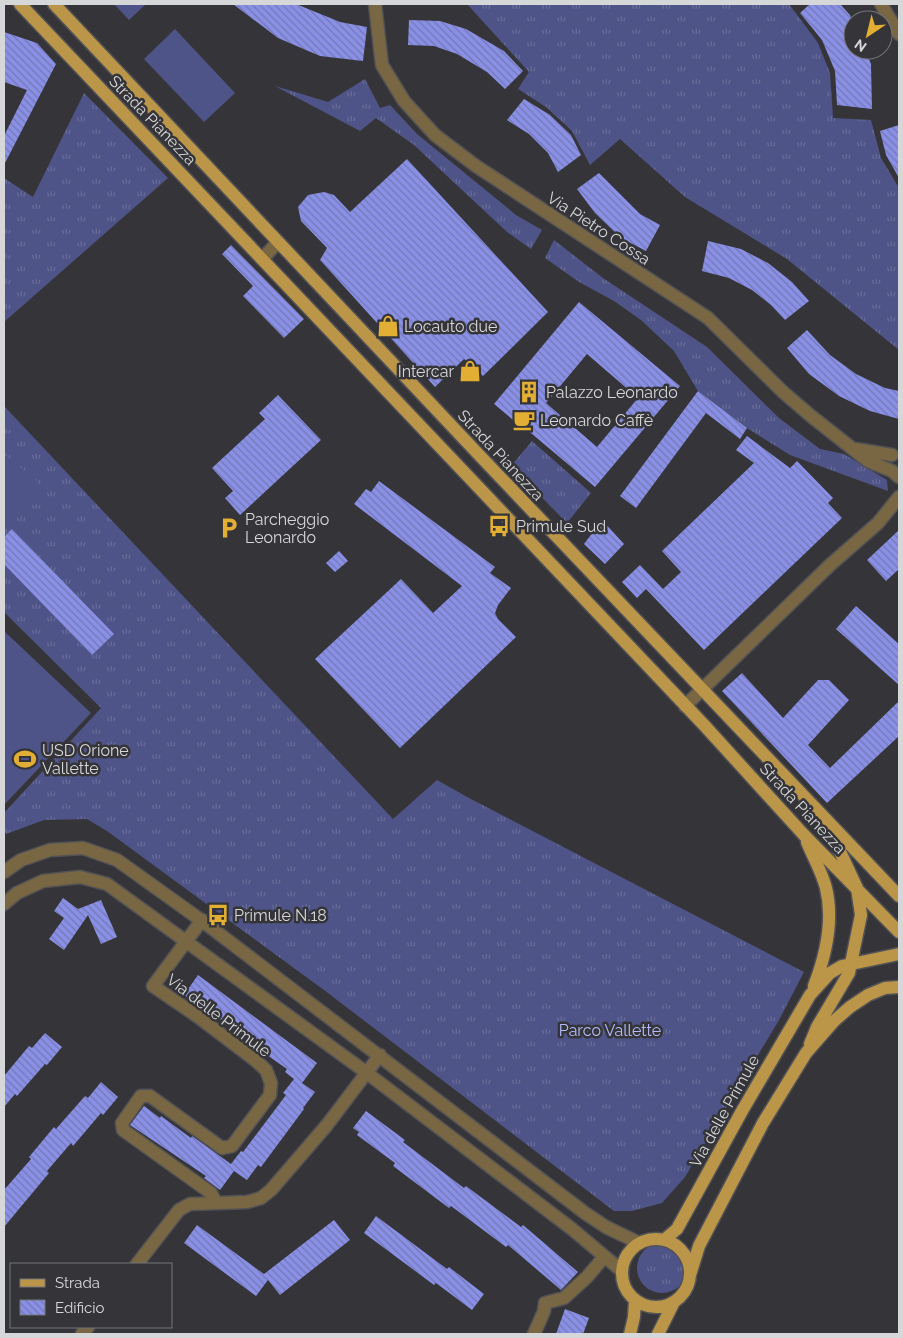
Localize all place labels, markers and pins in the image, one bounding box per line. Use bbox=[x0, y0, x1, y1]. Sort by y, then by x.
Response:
shop icon: Locauto due bbox=[375, 313, 401, 339]
place label: Locauto due bbox=[404, 317, 497, 336]
shop icon: Intercar bbox=[457, 358, 483, 384]
place label: Intercar bbox=[398, 362, 454, 381]
building icon: Palazzo Leonardo bbox=[516, 379, 542, 405]
place label: Palazzo Leonardo bbox=[546, 383, 678, 402]
cafe icon: Leonardo Caffè bbox=[511, 407, 537, 433]
place label: Leonardo Caffè bbox=[540, 411, 653, 430]
place label: Parcheggio Leonardo bbox=[245, 510, 329, 547]
bus stop icon: Primule Sud bbox=[486, 513, 512, 539]
parking icon: Parcheggio Leonardo bbox=[216, 515, 242, 541]
place label: Primule Sud bbox=[516, 517, 606, 536]
place label: USD Orione Vallette bbox=[42, 741, 129, 778]
sports icon: USD Orione Vallette bbox=[12, 746, 38, 772]
bus stop icon: Primule N.18 bbox=[205, 902, 231, 928]
place label: Primule N.18 bbox=[234, 906, 327, 925]

